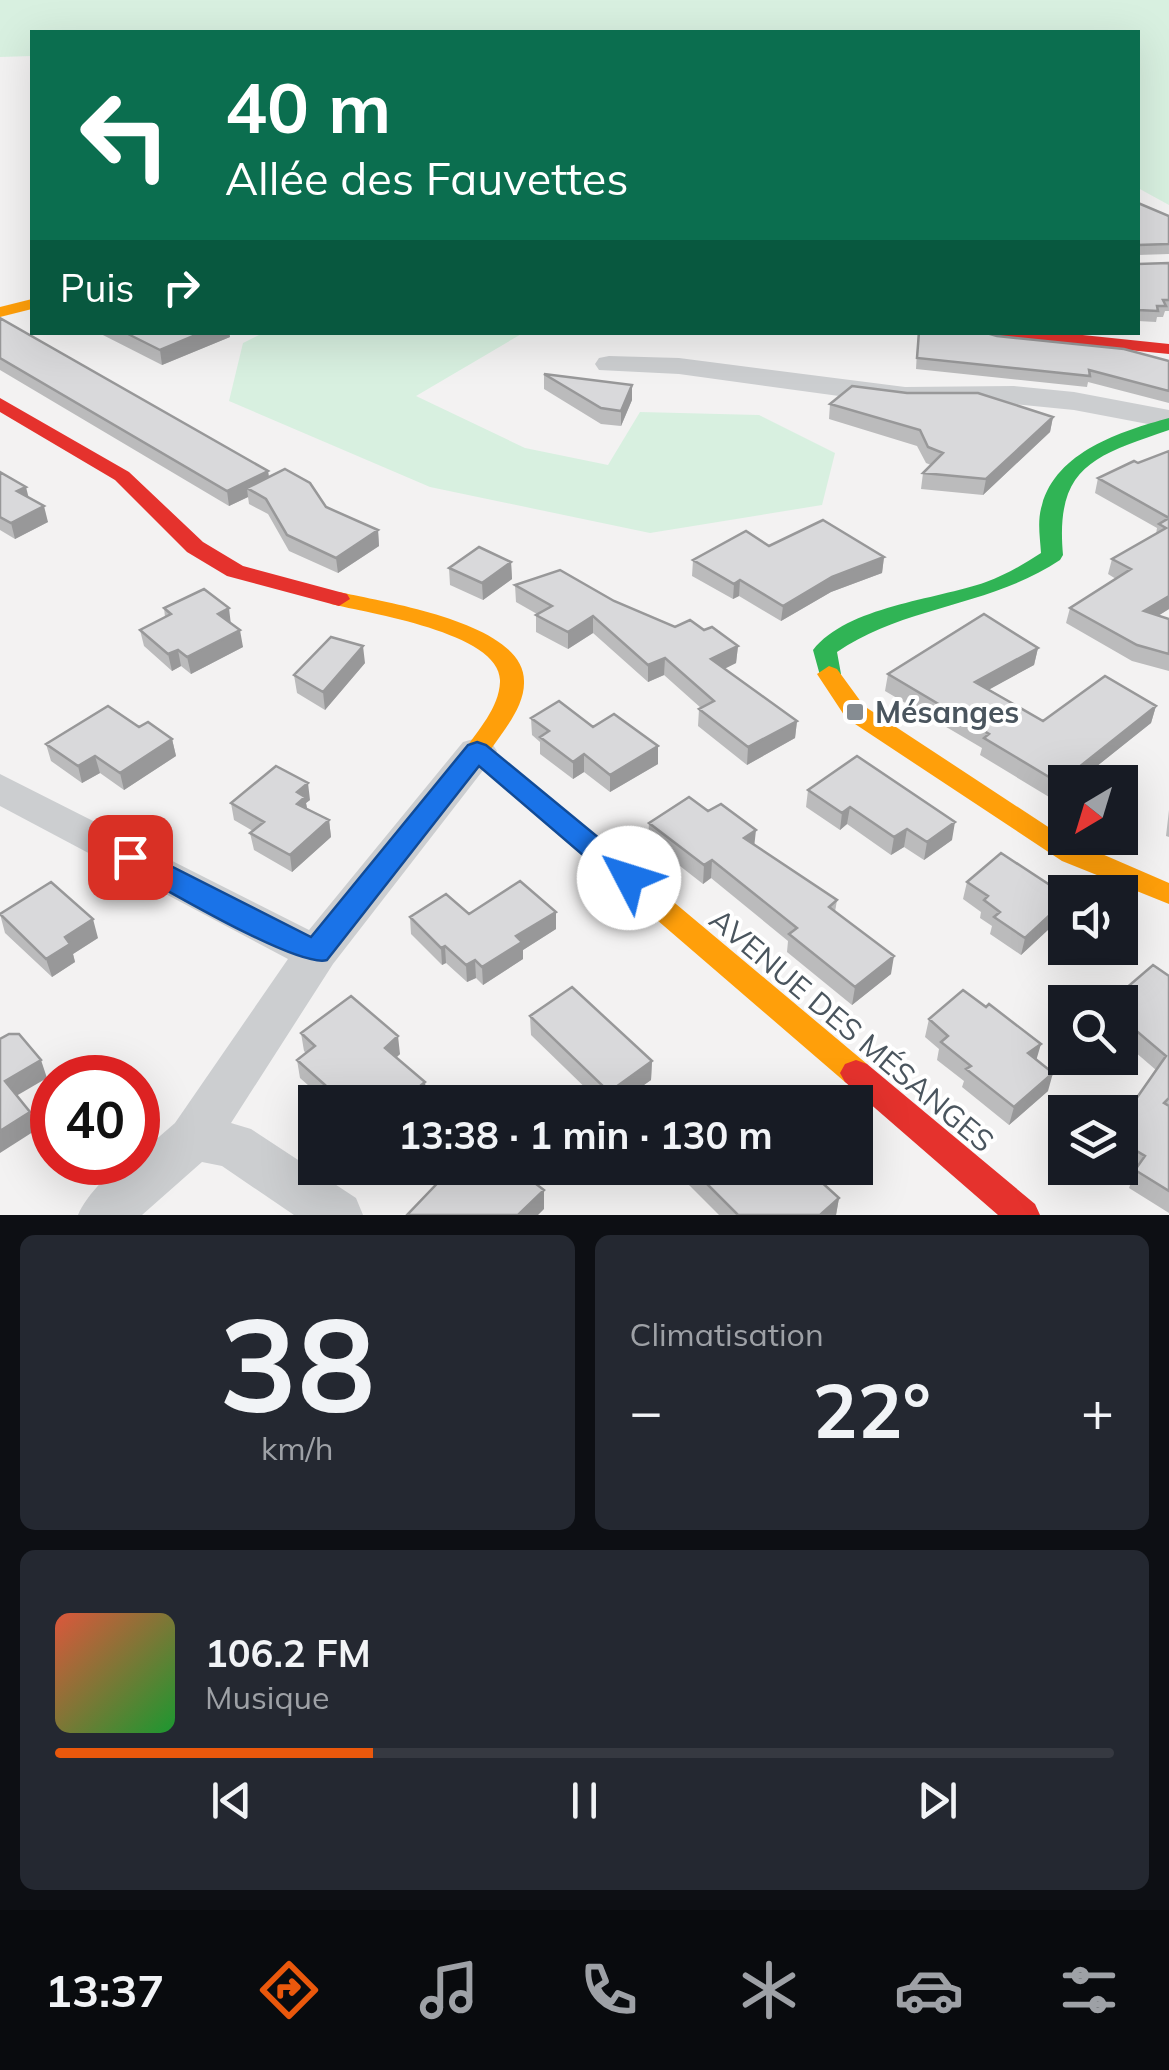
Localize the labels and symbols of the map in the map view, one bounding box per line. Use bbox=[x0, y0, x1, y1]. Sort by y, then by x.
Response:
place label: Mésanges bbox=[875, 693, 1019, 731]
marker: Mésanges bbox=[844, 701, 866, 723]
north arrow bbox=[1048, 765, 1138, 855]
pin bbox=[88, 815, 173, 900]
position arrow bbox=[577, 826, 681, 930]
street label: AVENUE DES MÉSANGES bbox=[702, 900, 1002, 1160]
speed limit sign: 40 bbox=[30, 1055, 160, 1185]

